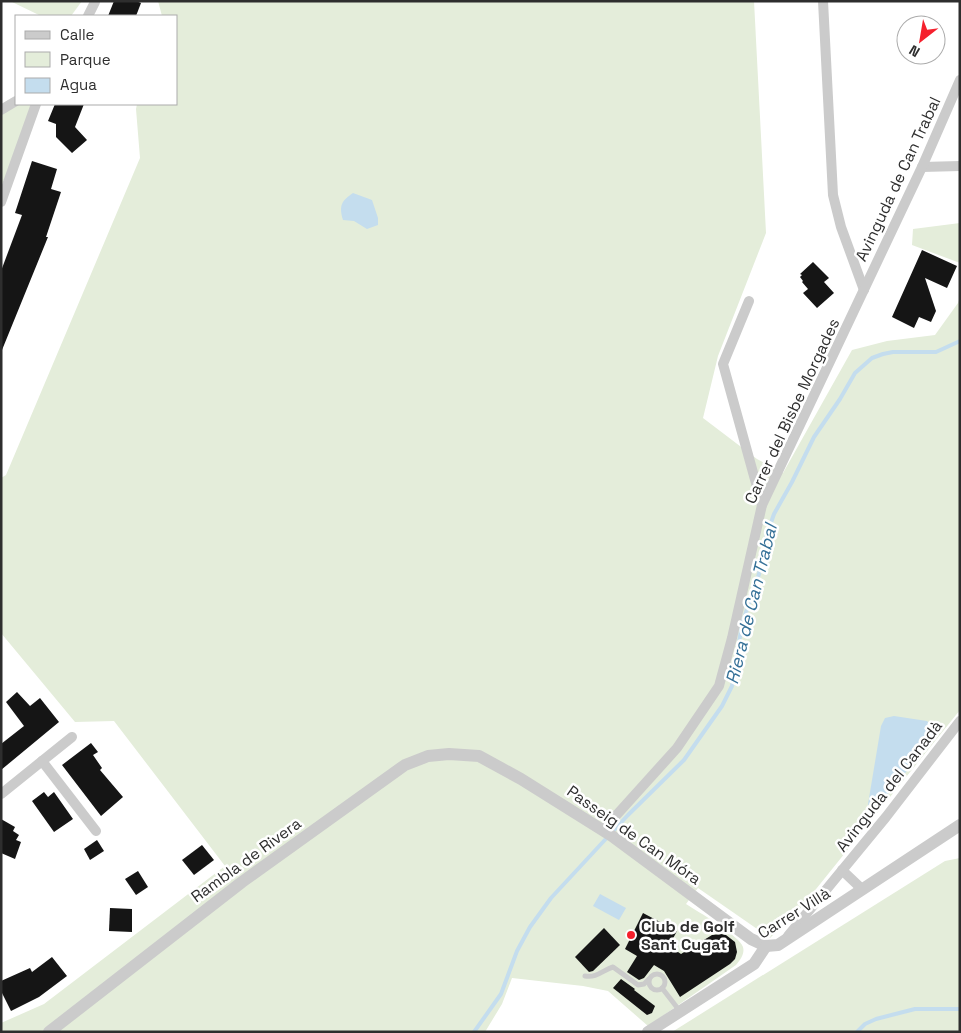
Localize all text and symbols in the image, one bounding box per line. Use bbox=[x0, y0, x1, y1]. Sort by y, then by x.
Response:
legend bbox=[15, 15, 178, 105]
north arrow bbox=[896, 15, 946, 65]
text: Calle bbox=[60, 25, 95, 44]
text: N bbox=[906, 41, 923, 61]
text: Parque bbox=[60, 50, 111, 69]
text: Agua bbox=[60, 75, 97, 94]
street label: Avinguda de Can Trabal bbox=[851, 93, 945, 265]
street label: Carrer del Bisbe Morgades bbox=[740, 315, 844, 507]
water label: Riera de Can Trabal bbox=[720, 519, 783, 686]
street label: Avinguda del Canadà bbox=[831, 716, 947, 856]
street label: Passeig de Can Móra bbox=[563, 781, 705, 889]
street label: Rambla de Rivera bbox=[187, 813, 305, 907]
street label: Carrer Villà bbox=[754, 882, 834, 944]
place label: Club de Golf Sant Cugat bbox=[641, 916, 735, 955]
marker: Club de Golf Sant Cugat bbox=[625, 929, 637, 941]

